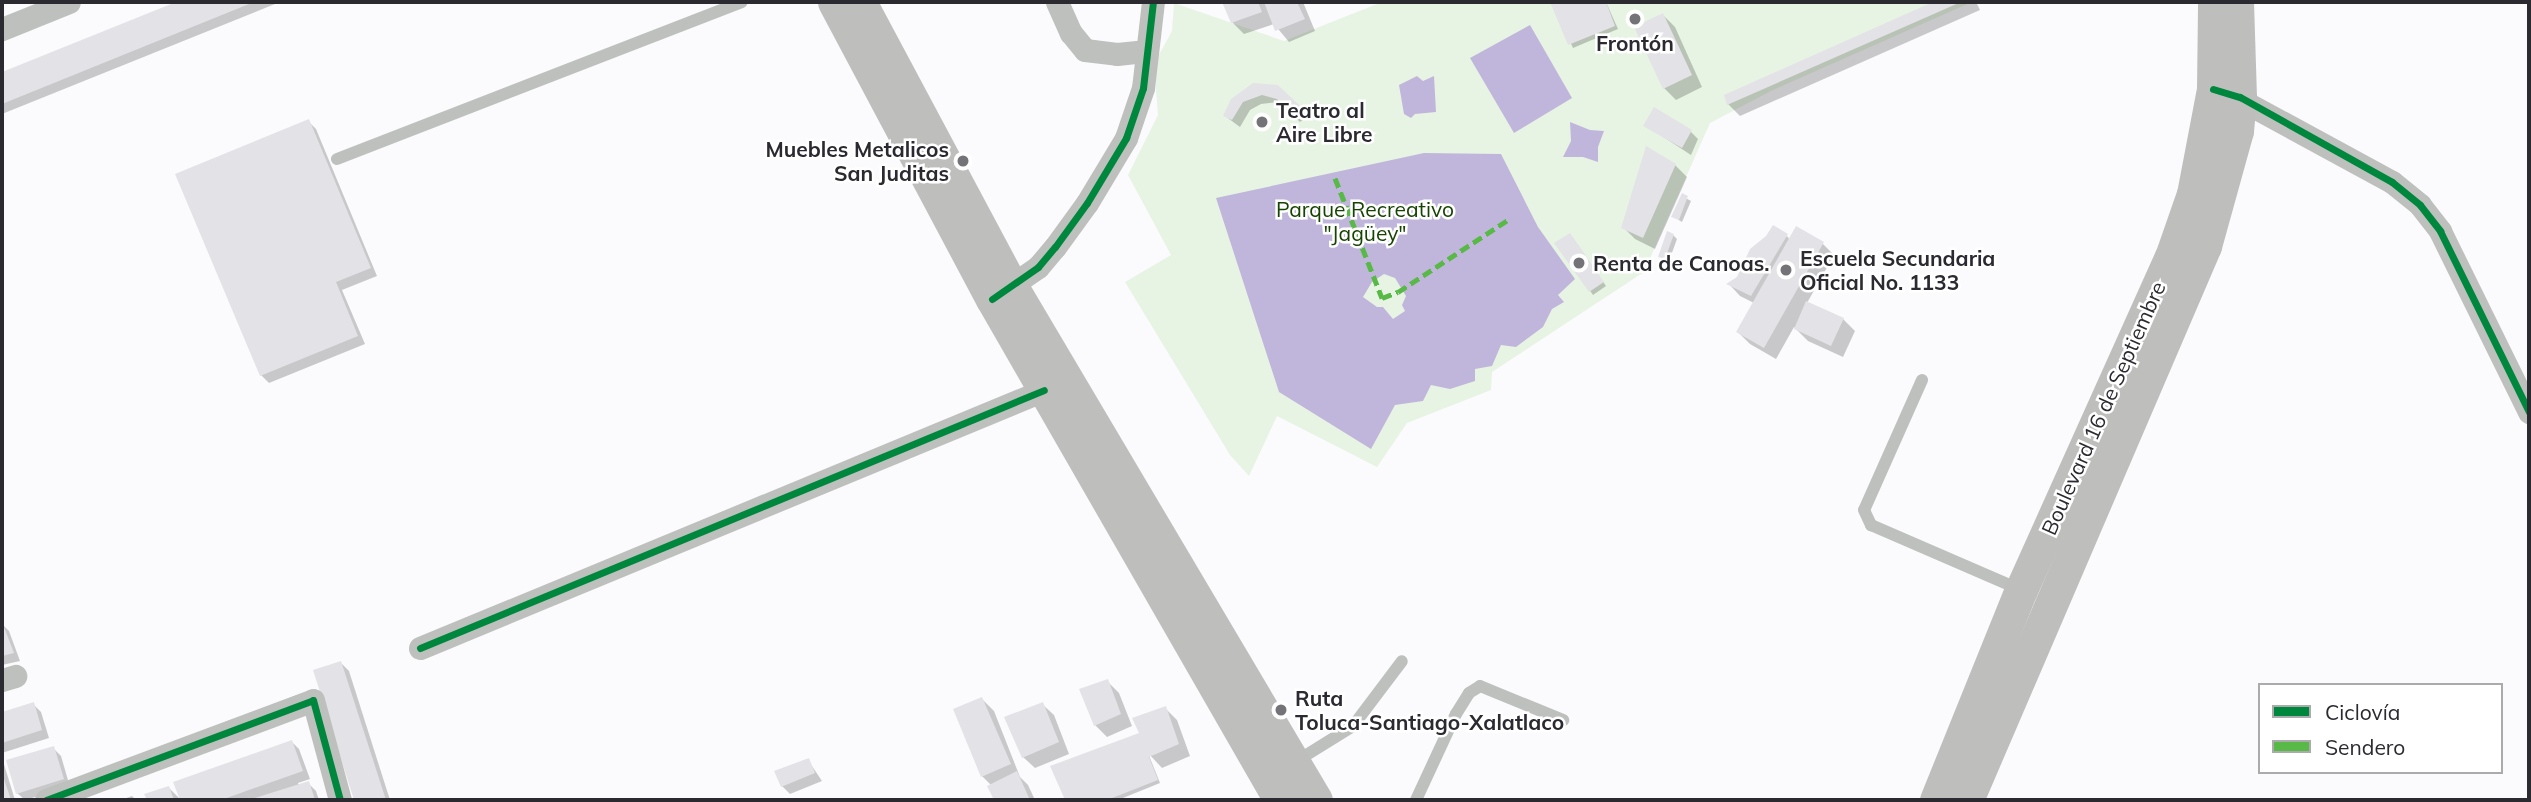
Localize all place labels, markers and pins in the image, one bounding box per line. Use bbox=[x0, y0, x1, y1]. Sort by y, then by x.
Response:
marker: Frontón bbox=[1627, 11, 1643, 27]
place label: Frontón bbox=[1596, 30, 1674, 56]
place label: Teatro al Aire Libre bbox=[1276, 97, 1372, 147]
marker: Teatro al Aire Libre bbox=[1254, 114, 1270, 130]
place label: Muebles Metalicos San Juditas bbox=[765, 136, 949, 186]
marker: Muebles Metalicos San Juditas bbox=[955, 153, 971, 169]
place label: Escuela Secundaria Oficial No. 1133 bbox=[1800, 245, 1995, 295]
place label: Renta de Canoas. bbox=[1593, 250, 1769, 276]
marker: Renta de Canoas. bbox=[1571, 255, 1587, 271]
marker: Escuela Secundaria Oficial No. 1133 bbox=[1778, 262, 1794, 278]
place label: Ruta Toluca-Santiago-Xalatlaco bbox=[1295, 685, 1564, 735]
marker: Ruta Toluca-Santiago-Xalatlaco bbox=[1273, 702, 1289, 718]

